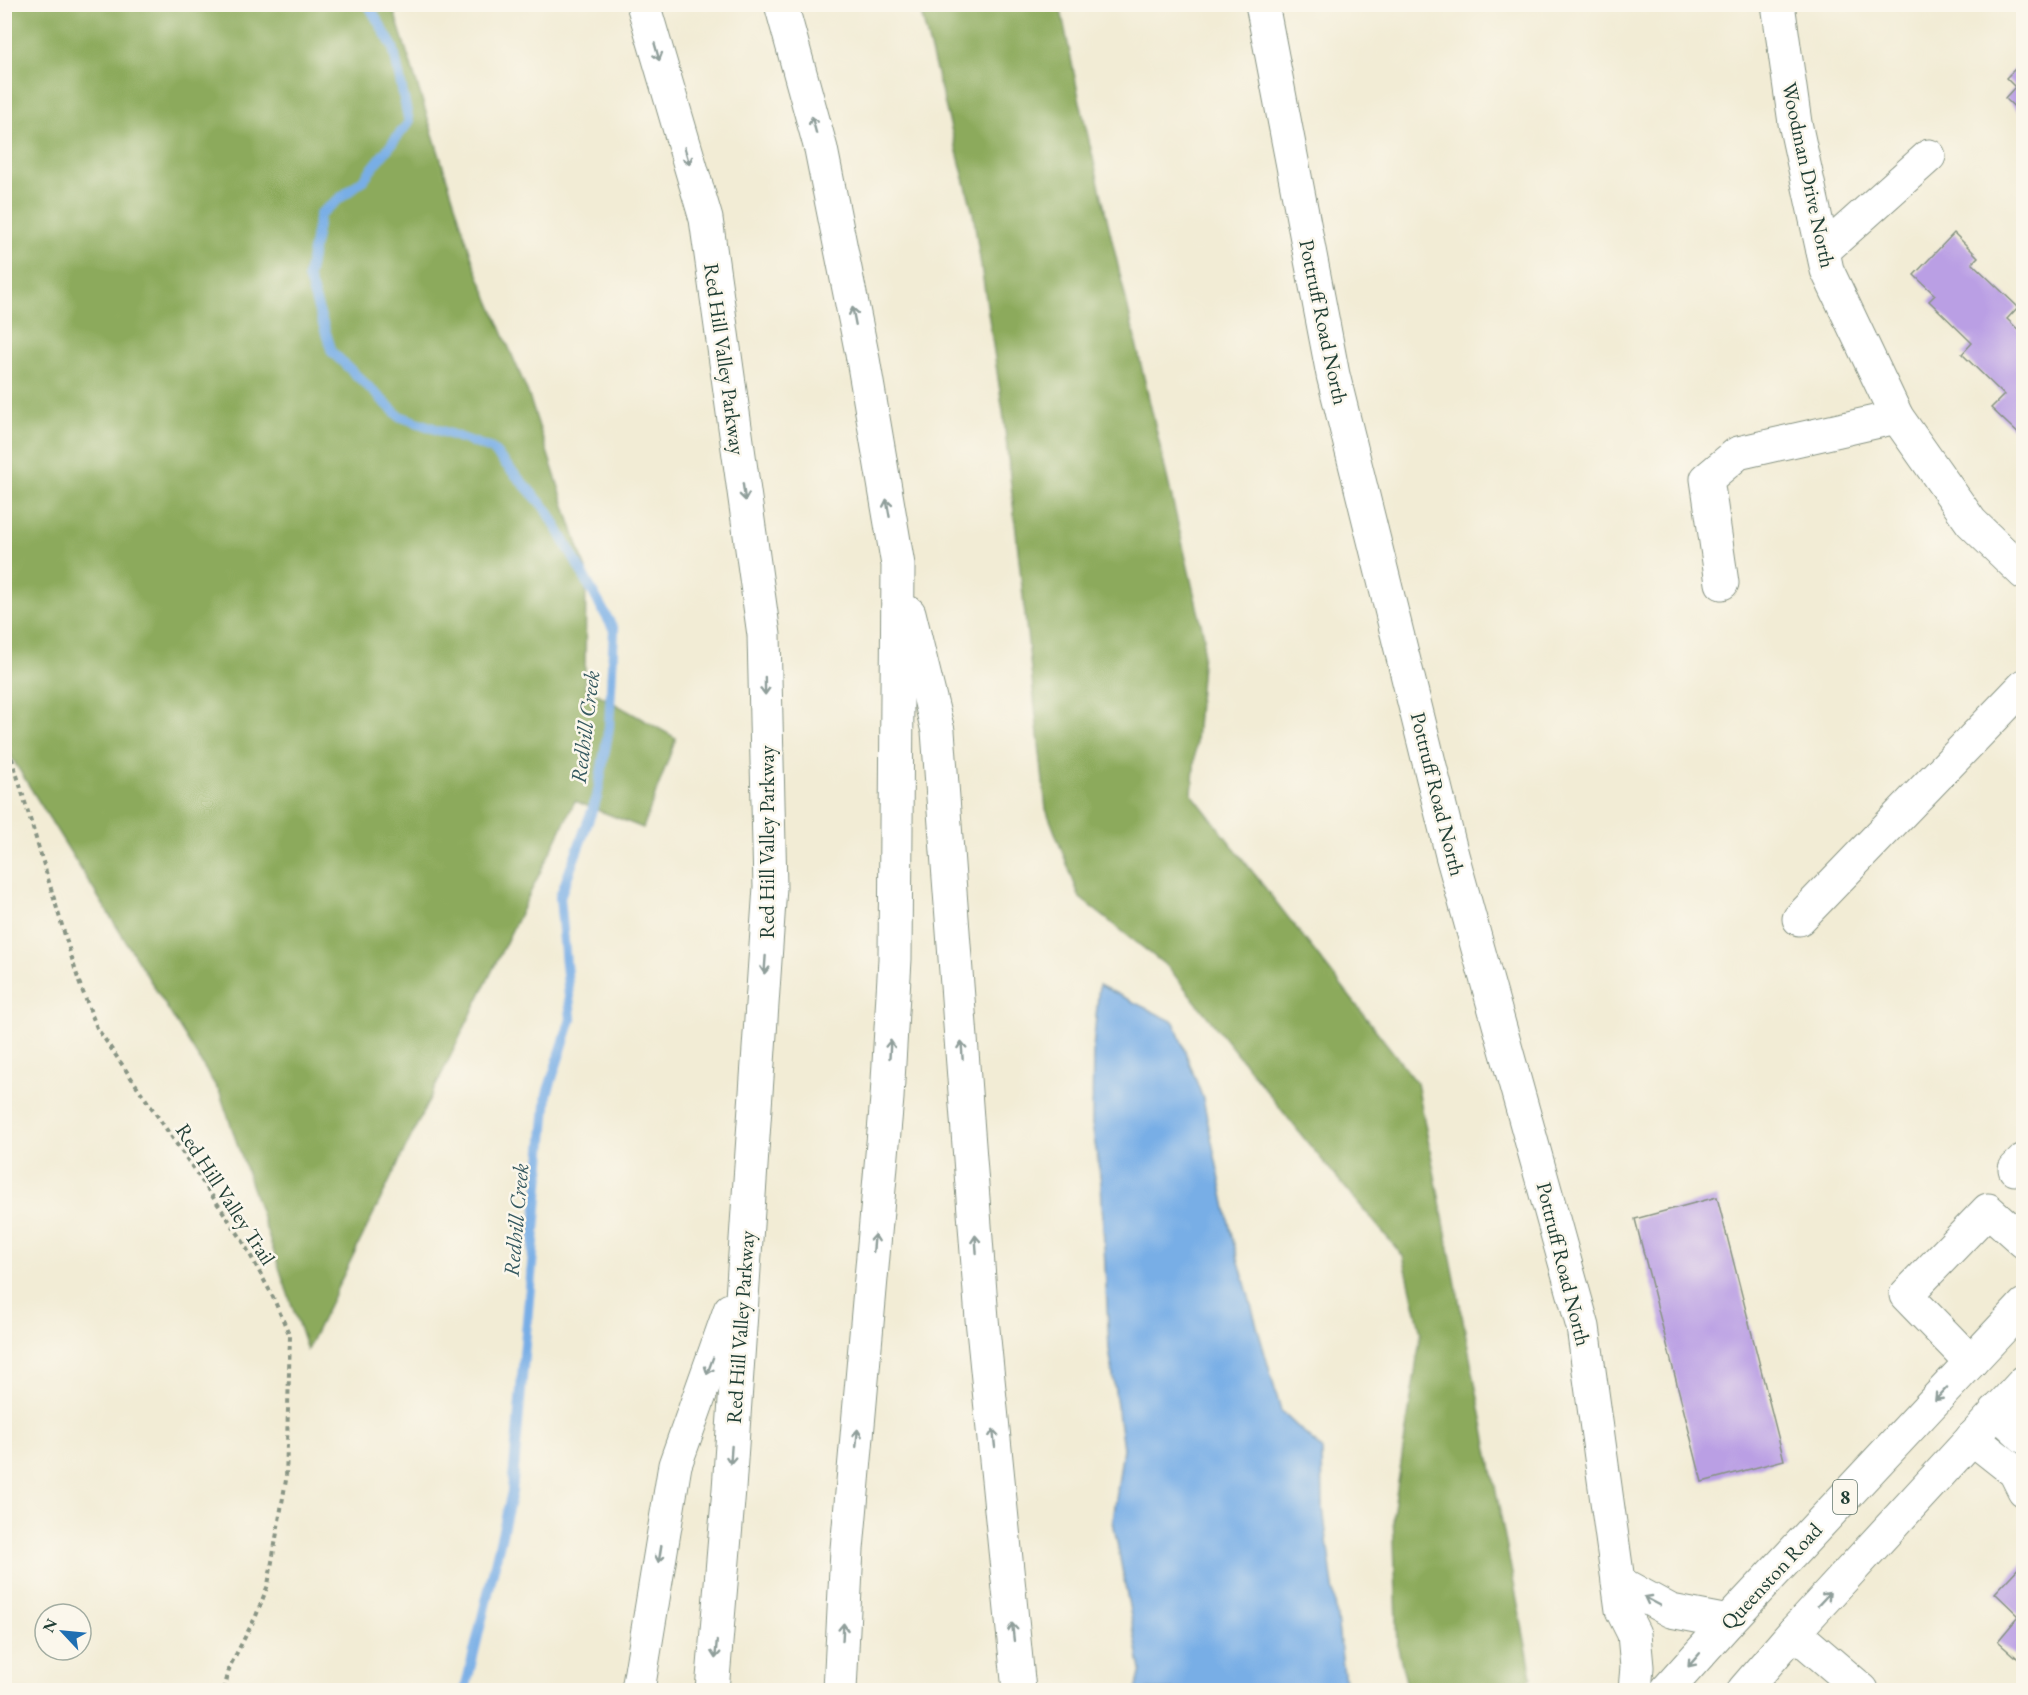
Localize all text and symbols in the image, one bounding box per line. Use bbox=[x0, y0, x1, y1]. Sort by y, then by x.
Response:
one-way arrow bbox=[652, 42, 663, 61]
street label: Woodman Drive North bbox=[1776, 80, 1842, 270]
one-way arrow bbox=[808, 116, 819, 135]
one-way arrow bbox=[682, 146, 693, 165]
street label: Pottruff Road North bbox=[1293, 237, 1355, 407]
street label: Red Hill Valley Parkway bbox=[698, 261, 752, 457]
one-way arrow bbox=[848, 306, 859, 326]
one-way arrow bbox=[739, 482, 750, 502]
one-way arrow bbox=[882, 498, 893, 518]
water label: Redhill Creek bbox=[564, 669, 606, 785]
one-way arrow bbox=[760, 675, 771, 695]
street label: Pottruff Road North bbox=[1405, 709, 1471, 879]
street label: Red Hill Valley Parkway bbox=[753, 744, 780, 939]
one-way arrow bbox=[759, 954, 770, 974]
one-way arrow bbox=[884, 1040, 895, 1059]
one-way arrow bbox=[956, 1040, 967, 1060]
street label: Red Hill Valley Trail bbox=[170, 1118, 282, 1270]
water label: Redhill Creek bbox=[497, 1162, 535, 1278]
street label: Pottruff Road North bbox=[1531, 1179, 1597, 1349]
street label: Red Hill Valley Parkway bbox=[720, 1229, 760, 1424]
one-way arrow bbox=[869, 1234, 880, 1254]
one-way arrow bbox=[971, 1235, 982, 1255]
one-way arrow bbox=[704, 1356, 715, 1375]
one-way arrow bbox=[1934, 1386, 1948, 1401]
one-way arrow bbox=[852, 1428, 863, 1448]
one-way arrow bbox=[988, 1429, 999, 1449]
one-way arrow bbox=[725, 1445, 736, 1465]
road number: 8 bbox=[1833, 1480, 1857, 1514]
street label: Queenston Road bbox=[1714, 1516, 1829, 1636]
one-way arrow bbox=[654, 1543, 665, 1563]
one-way arrow bbox=[1817, 1592, 1832, 1607]
one-way arrow bbox=[1644, 1595, 1661, 1607]
north arrow bbox=[33, 1602, 93, 1662]
text: N bbox=[38, 1615, 62, 1636]
one-way arrow bbox=[838, 1623, 849, 1643]
one-way arrow bbox=[1007, 1623, 1018, 1643]
one-way arrow bbox=[710, 1639, 721, 1659]
one-way arrow bbox=[1687, 1652, 1701, 1667]

